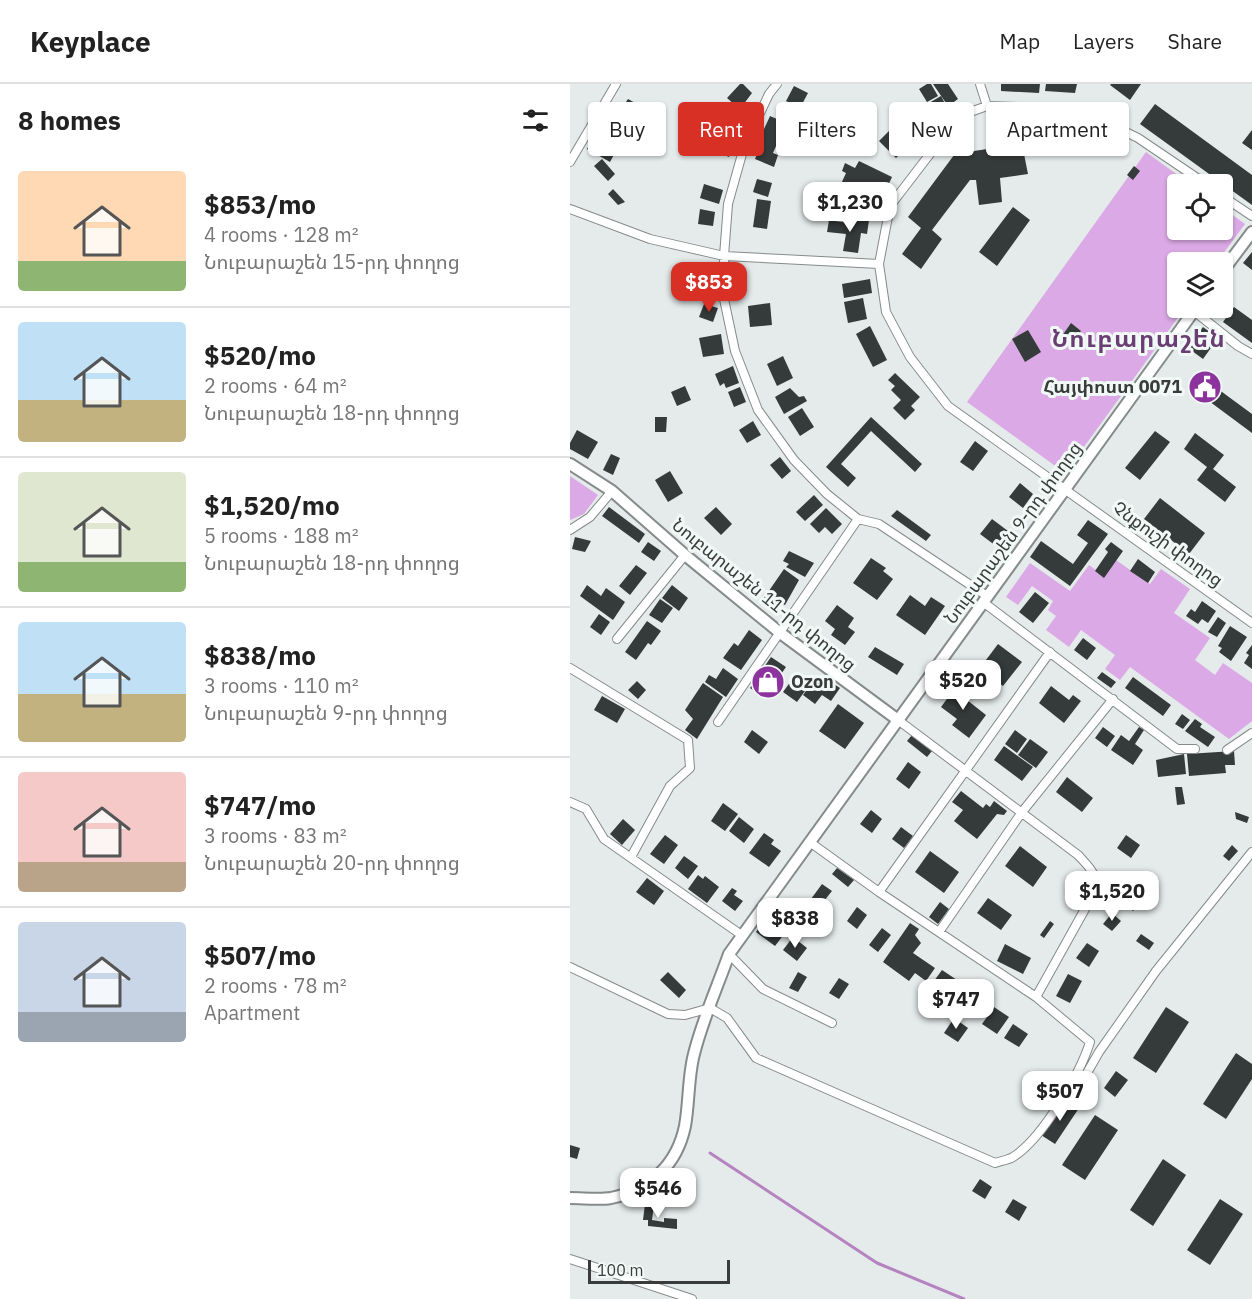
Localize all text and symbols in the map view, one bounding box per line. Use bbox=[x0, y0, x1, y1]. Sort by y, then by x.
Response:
text: Keyplace bbox=[30, 23, 151, 60]
text: Map bbox=[1000, 27, 1040, 55]
text: Layers bbox=[1073, 27, 1135, 55]
text: Share bbox=[1168, 27, 1222, 55]
chip: Buy bbox=[588, 102, 666, 156]
chip: Rent bbox=[678, 102, 764, 156]
chip: Filters bbox=[776, 102, 877, 156]
chip: New bbox=[889, 102, 974, 156]
chip: Apartment bbox=[986, 102, 1129, 156]
text: 8 homes bbox=[18, 103, 121, 137]
icon: filters bbox=[519, 104, 552, 137]
map controls bbox=[1167, 174, 1233, 318]
button: locate bbox=[1167, 174, 1233, 240]
pin: $1,230 bbox=[801, 182, 899, 233]
text: $853/mo bbox=[204, 187, 316, 221]
text: $1,230 bbox=[817, 188, 883, 215]
icon: home bbox=[66, 195, 138, 267]
text: 4 rooms · 128 m² bbox=[204, 221, 359, 248]
text: Նուբարաշեն 15-րդ փողոց bbox=[204, 248, 460, 275]
button: layers bbox=[1167, 252, 1233, 318]
pin: $853 bbox=[673, 262, 745, 313]
text: $853 bbox=[685, 268, 733, 295]
district label: Նուբարաշեն bbox=[1052, 322, 1226, 354]
text: $520/mo bbox=[204, 338, 316, 372]
icon: home bbox=[66, 346, 138, 418]
public building icon: Հայփոստ 0071 bbox=[1187, 369, 1223, 405]
text: 2 rooms · 64 m² bbox=[204, 372, 347, 399]
place label: Հայփոստ 0071 bbox=[1043, 375, 1182, 398]
text: Նուբարաշեն 18-րդ փողոց bbox=[204, 399, 460, 426]
street label: Նուբարաշեն 9-րդ փողոց bbox=[939, 437, 1086, 628]
text: $1,520/mo bbox=[204, 488, 340, 522]
icon: home bbox=[66, 496, 138, 568]
street label: Չնքուշի փողոց bbox=[1109, 496, 1228, 591]
street label: Նուբարաշեն 11-րդ փողոց bbox=[668, 513, 861, 676]
text: 5 rooms · 188 m² bbox=[204, 522, 359, 549]
text: Նուբարաշեն 18-րդ փողոց bbox=[204, 549, 460, 576]
text: $838/mo bbox=[204, 638, 316, 672]
icon: home bbox=[66, 646, 138, 718]
pin: $520 bbox=[927, 660, 999, 711]
shop icon: Ozon bbox=[750, 664, 786, 700]
text: $520 bbox=[939, 666, 987, 693]
place label: Ozon bbox=[791, 670, 834, 693]
text: 3 rooms · 110 m² bbox=[204, 672, 359, 699]
text: Նուբարաշեն 9-րդ փողոց bbox=[204, 699, 448, 726]
text: $747/mo bbox=[204, 788, 316, 822]
icon: home bbox=[66, 796, 138, 868]
text: 3 rooms · 83 m² bbox=[204, 822, 347, 849]
text: Նուբարաշեն 20-րդ փողոց bbox=[204, 849, 460, 876]
pin: $1,520 bbox=[1063, 871, 1161, 922]
text: $1,520 bbox=[1079, 877, 1145, 904]
pin: $838 bbox=[759, 898, 831, 949]
text: $838 bbox=[771, 904, 819, 931]
text: $507/mo bbox=[204, 938, 316, 972]
icon: home bbox=[66, 946, 138, 1018]
text: 2 rooms · 78 m² bbox=[204, 972, 347, 999]
pin: $747 bbox=[920, 979, 992, 1030]
text: $747 bbox=[932, 985, 980, 1012]
text: Apartment bbox=[204, 999, 300, 1026]
pin: $507 bbox=[1024, 1071, 1096, 1122]
text: $507 bbox=[1036, 1077, 1084, 1104]
pin: $546 bbox=[622, 1168, 694, 1219]
text: $546 bbox=[634, 1174, 682, 1201]
scale bar bbox=[588, 1257, 730, 1284]
text: 100 m bbox=[597, 1260, 644, 1280]

